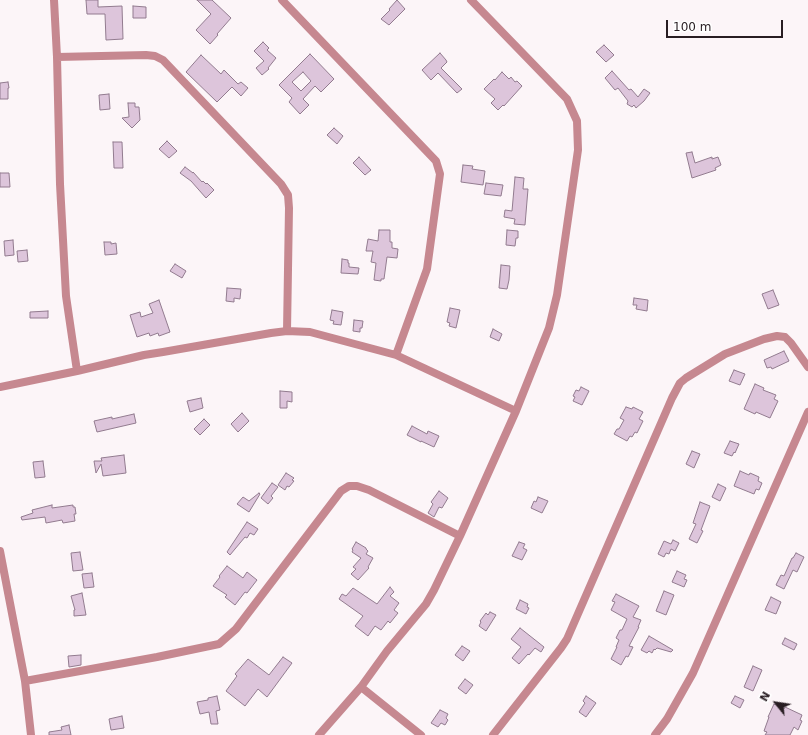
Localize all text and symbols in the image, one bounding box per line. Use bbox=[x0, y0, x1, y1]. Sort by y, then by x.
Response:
scale bar bbox=[668, 12, 785, 38]
text: 100 m bbox=[673, 20, 711, 34]
north arrow bbox=[756, 683, 796, 723]
text: N bbox=[757, 690, 773, 704]

